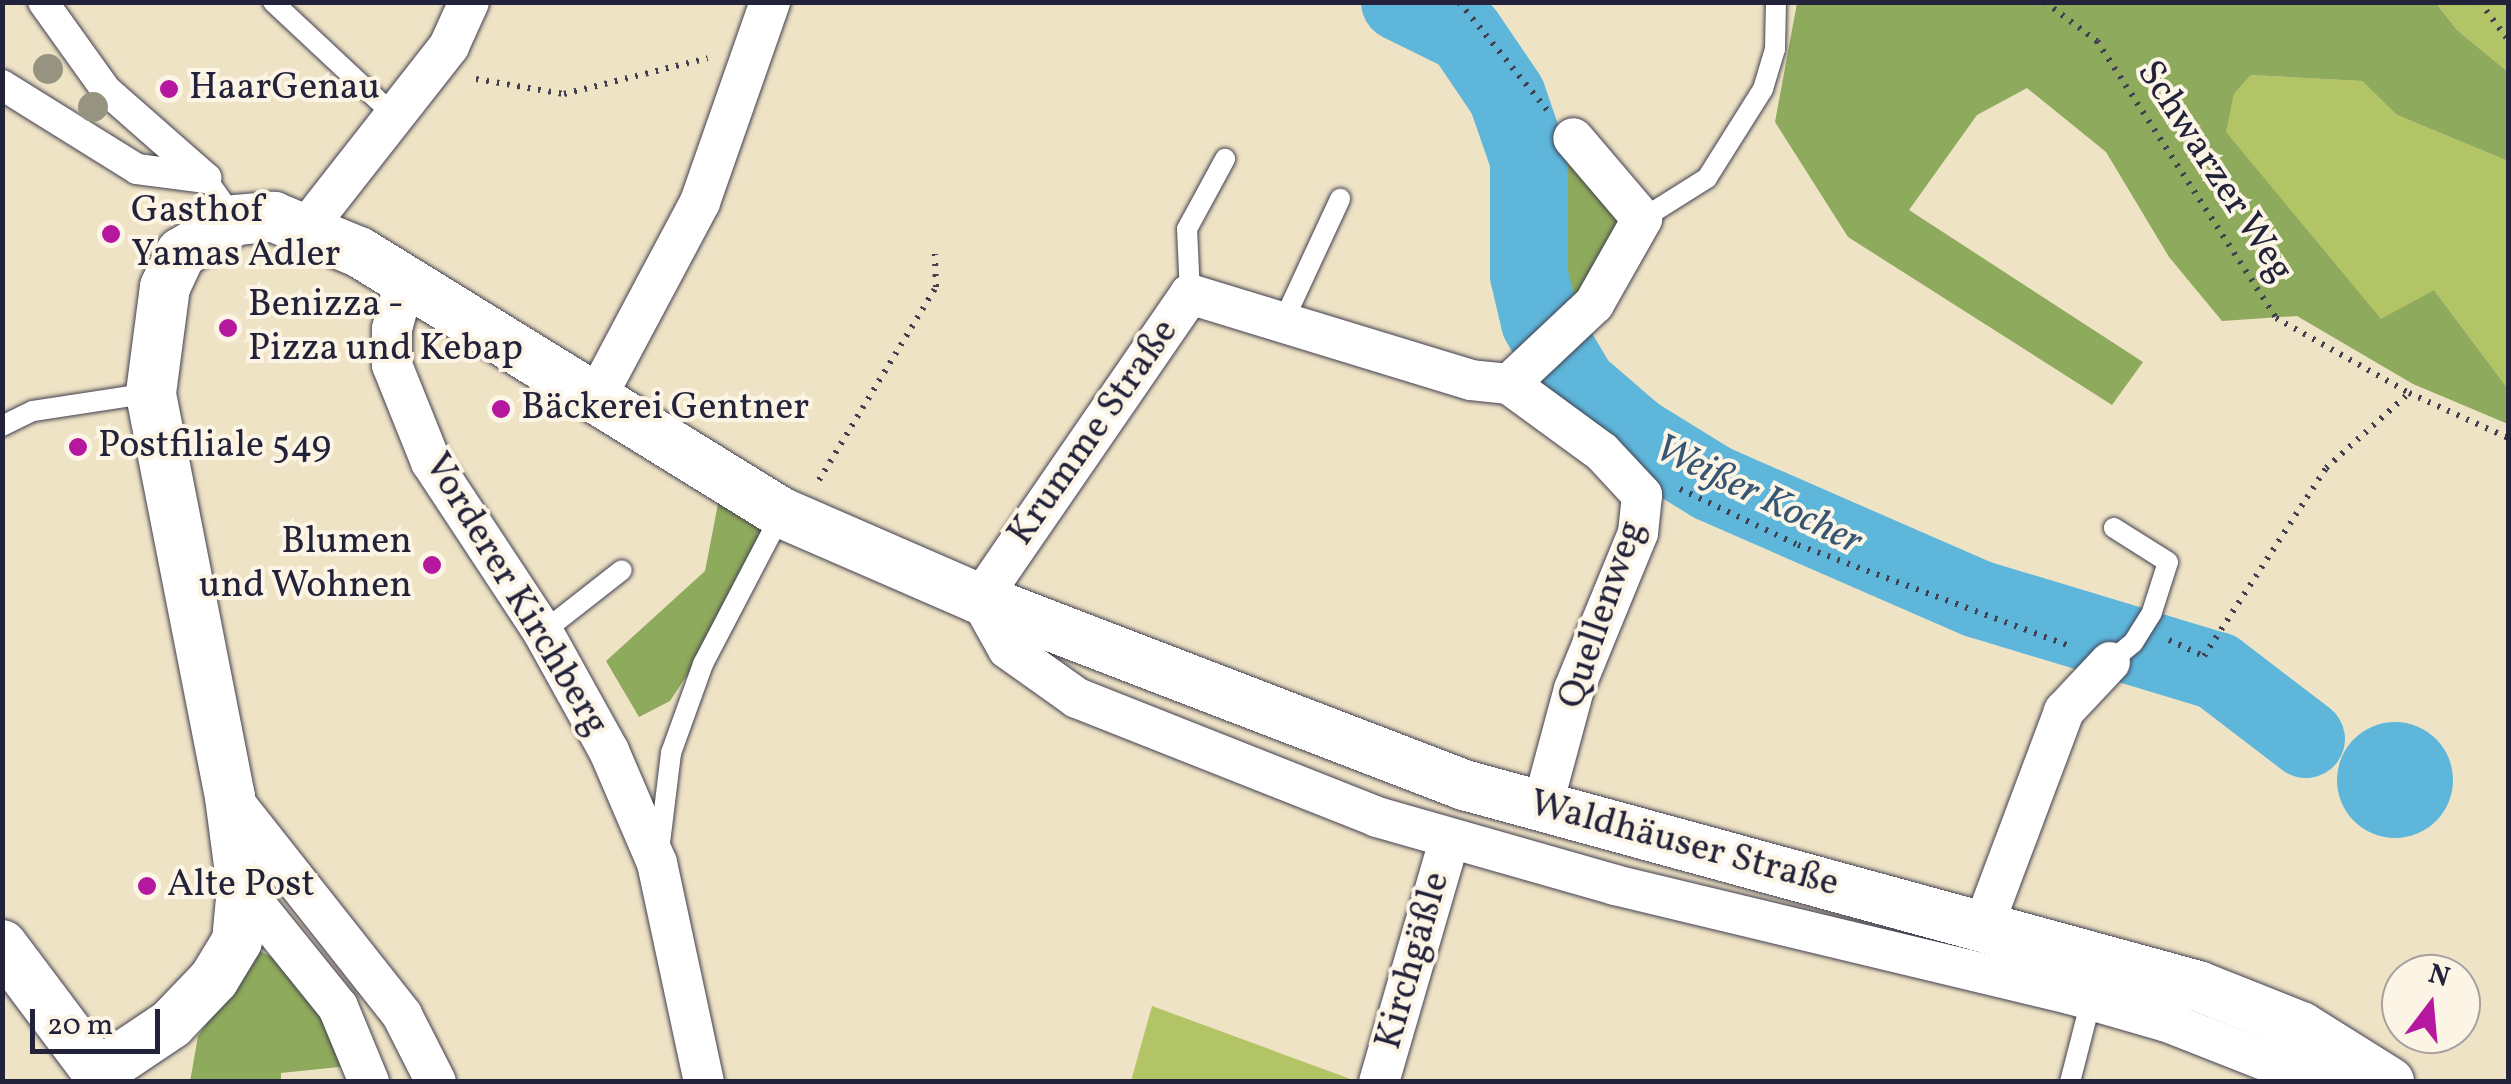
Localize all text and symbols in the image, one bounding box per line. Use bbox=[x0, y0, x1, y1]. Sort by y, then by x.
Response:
street label: Schwarzer Weg bbox=[2125, 52, 2303, 292]
place label: HaarGenau bbox=[189, 66, 380, 112]
marker: HaarGenau bbox=[158, 78, 180, 100]
place label: Gasthof Yamas Adler bbox=[131, 189, 341, 278]
marker: Gasthof Yamas Adler bbox=[100, 223, 122, 245]
place label: Benizza - Pizza und Kebap bbox=[248, 283, 523, 372]
street label: Krumme Straße bbox=[999, 311, 1189, 555]
marker: Benizza - Pizza und Kebap bbox=[217, 317, 239, 339]
place label: Bäckerei Gentner bbox=[521, 386, 809, 432]
marker: Bäckerei Gentner bbox=[490, 398, 512, 420]
place label: Postfiliale 549 bbox=[98, 424, 331, 470]
water label: Weißer Kocher bbox=[1646, 425, 1870, 567]
marker: Postfiliale 549 bbox=[67, 436, 89, 458]
street label: Vorderer Kirchberg bbox=[413, 445, 617, 745]
street label: Quellenweg bbox=[1550, 515, 1656, 715]
place label: Blumen und Wohnen bbox=[198, 520, 412, 610]
marker: Blumen und Wohnen bbox=[421, 554, 443, 576]
street label: Waldhäuser Straße bbox=[1525, 782, 1843, 908]
place label: Alte Post bbox=[167, 863, 315, 909]
street label: Kirchgäßle bbox=[1367, 867, 1461, 1055]
marker: Alte Post bbox=[136, 875, 158, 897]
north arrow bbox=[2381, 954, 2481, 1054]
text: N bbox=[2424, 955, 2454, 998]
scale bar bbox=[35, 989, 165, 1051]
text: 20 m bbox=[47, 1005, 113, 1047]

